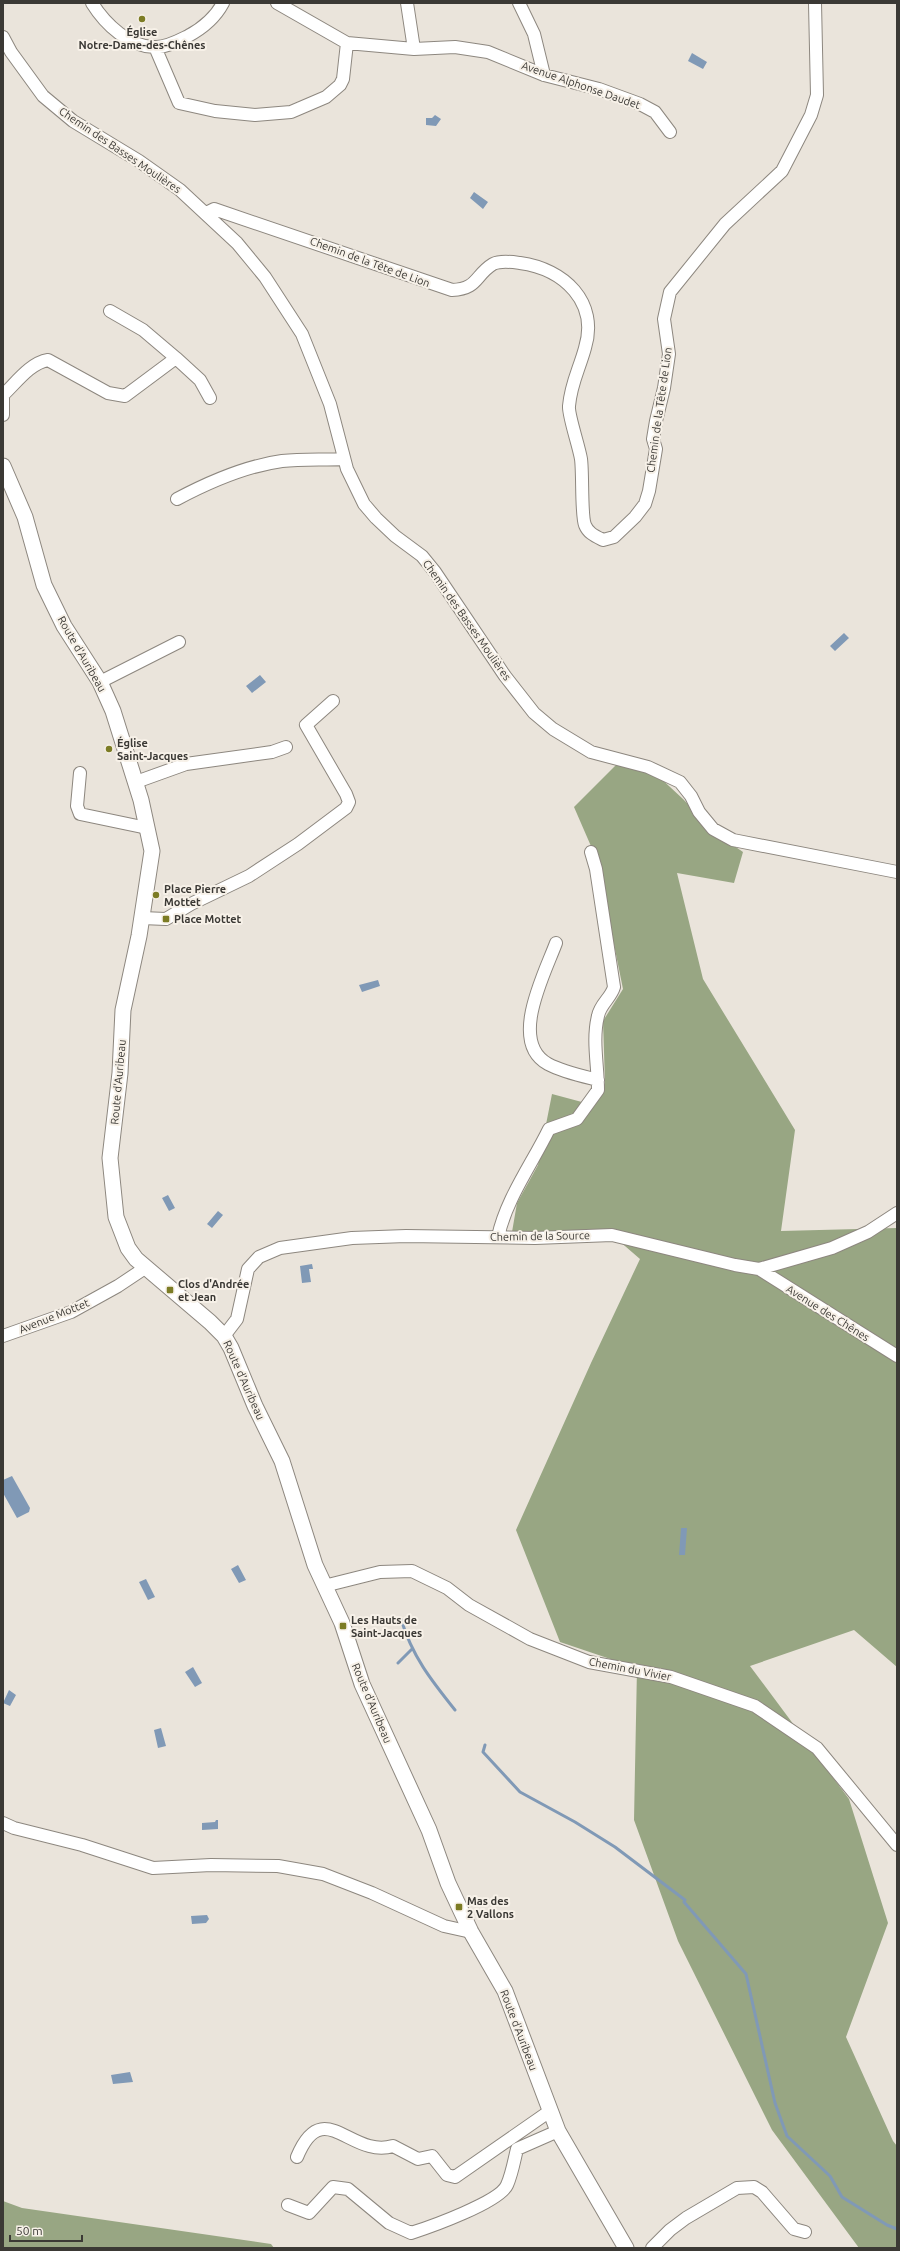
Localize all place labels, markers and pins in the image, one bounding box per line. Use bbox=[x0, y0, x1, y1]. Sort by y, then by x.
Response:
marker: Église Notre-Dame-des-Chênes bbox=[137, 14, 147, 24]
place label: Église Notre-Dame-des-Chênes bbox=[78, 25, 206, 51]
place label: Église Saint-Jacques bbox=[117, 736, 188, 762]
marker: Église Saint-Jacques bbox=[104, 744, 114, 754]
place label: Place Pierre Mottet bbox=[164, 883, 226, 908]
marker: Place Pierre Mottet bbox=[151, 890, 161, 900]
place label: Place Mottet bbox=[174, 913, 242, 925]
marker: Place Mottet bbox=[161, 914, 171, 924]
place label: Clos d'Andrée et Jean bbox=[178, 1278, 249, 1303]
marker: Clos d'Andrée et Jean bbox=[165, 1285, 175, 1295]
place label: Les Hauts de Saint-Jacques bbox=[351, 1614, 422, 1639]
marker: Les Hauts de Saint-Jacques bbox=[338, 1621, 348, 1631]
place label: Mas des 2 Vallons bbox=[467, 1895, 514, 1920]
marker: Mas des 2 Vallons bbox=[454, 1902, 464, 1912]

